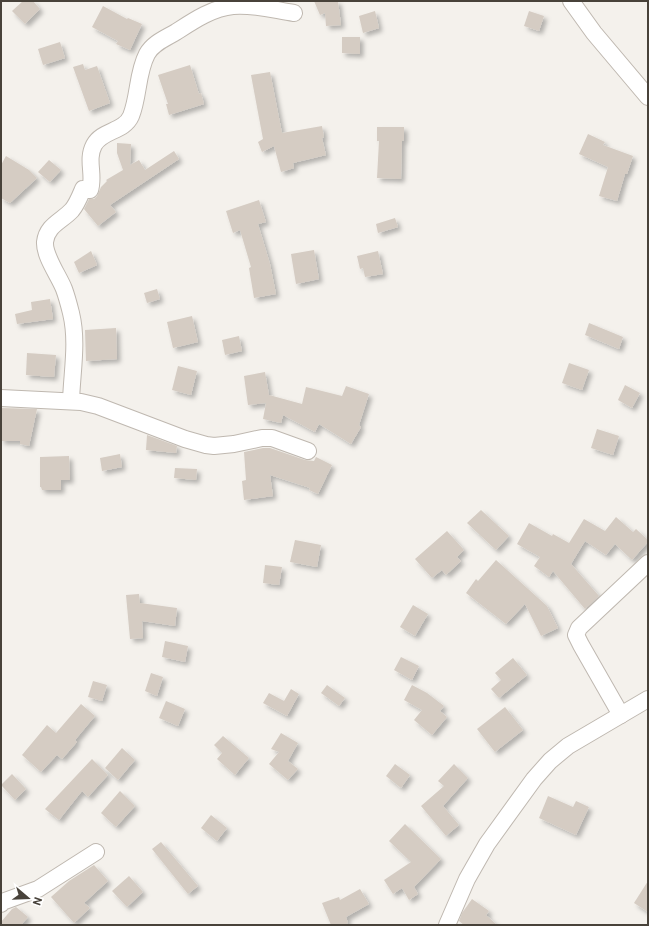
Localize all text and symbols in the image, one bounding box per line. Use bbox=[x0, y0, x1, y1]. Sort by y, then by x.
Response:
north arrow bbox=[8, 878, 48, 918]
text: N bbox=[29, 895, 44, 907]

